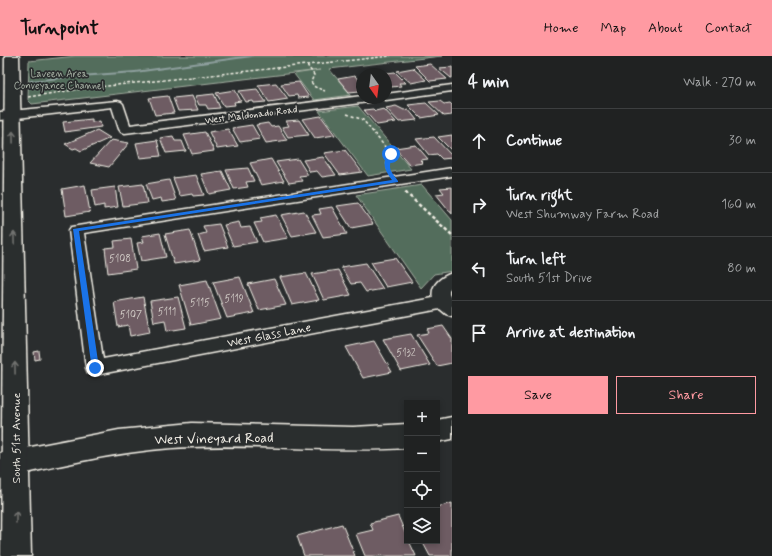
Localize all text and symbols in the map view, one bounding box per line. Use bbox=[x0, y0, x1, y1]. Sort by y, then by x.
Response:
text: Turnpoint bbox=[20, 16, 99, 41]
text: Home bbox=[544, 19, 578, 37]
text: Map bbox=[600, 19, 626, 37]
text: About bbox=[648, 19, 683, 37]
text: Contact bbox=[705, 19, 752, 37]
park label: Laveen Area Conveyance Channel bbox=[14, 68, 105, 93]
north arrow bbox=[356, 68, 392, 104]
text: 4 min bbox=[468, 71, 509, 93]
text: Walk · 270 m bbox=[683, 74, 756, 91]
street label: West Maldonado Road bbox=[204, 103, 299, 128]
icon: ahead bbox=[468, 130, 490, 152]
one-way arrow bbox=[9, 131, 17, 144]
text: Continue bbox=[506, 131, 562, 151]
text: 30 m bbox=[729, 132, 756, 149]
route start bbox=[382, 145, 400, 163]
text: Turn right bbox=[506, 186, 573, 206]
icon: right bbox=[468, 194, 490, 216]
text: 160 m bbox=[721, 196, 756, 213]
text: West Shumway Farm Road bbox=[506, 206, 659, 223]
one-way arrow bbox=[10, 232, 18, 245]
text: Turn left bbox=[506, 250, 566, 270]
house number: 5108 bbox=[109, 253, 131, 266]
icon: left bbox=[468, 258, 490, 280]
text: 80 m bbox=[727, 260, 756, 277]
text: South 51st Drive bbox=[506, 270, 592, 287]
house number: 5119 bbox=[224, 293, 244, 306]
house number: 5115 bbox=[190, 297, 210, 310]
house number: 5111 bbox=[158, 306, 176, 319]
house number: 5107 bbox=[120, 309, 142, 322]
street label: West Glass Lane bbox=[226, 320, 313, 352]
icon: arrive bbox=[468, 322, 490, 344]
text: Arrive at destination bbox=[506, 323, 635, 343]
house number: 5132 bbox=[396, 347, 416, 360]
route end bbox=[86, 359, 104, 377]
one-way arrow bbox=[11, 362, 19, 375]
button: Save bbox=[468, 376, 608, 414]
button: Share bbox=[616, 376, 756, 414]
street label: South 51st Avenue bbox=[9, 393, 25, 483]
map controls bbox=[404, 400, 440, 544]
button: + bbox=[404, 400, 440, 436]
street label: West Vineyard Road bbox=[154, 429, 274, 449]
button: − bbox=[404, 436, 440, 472]
button: locate bbox=[404, 472, 440, 508]
button: layers bbox=[404, 508, 440, 544]
one-way arrow bbox=[12, 511, 20, 524]

